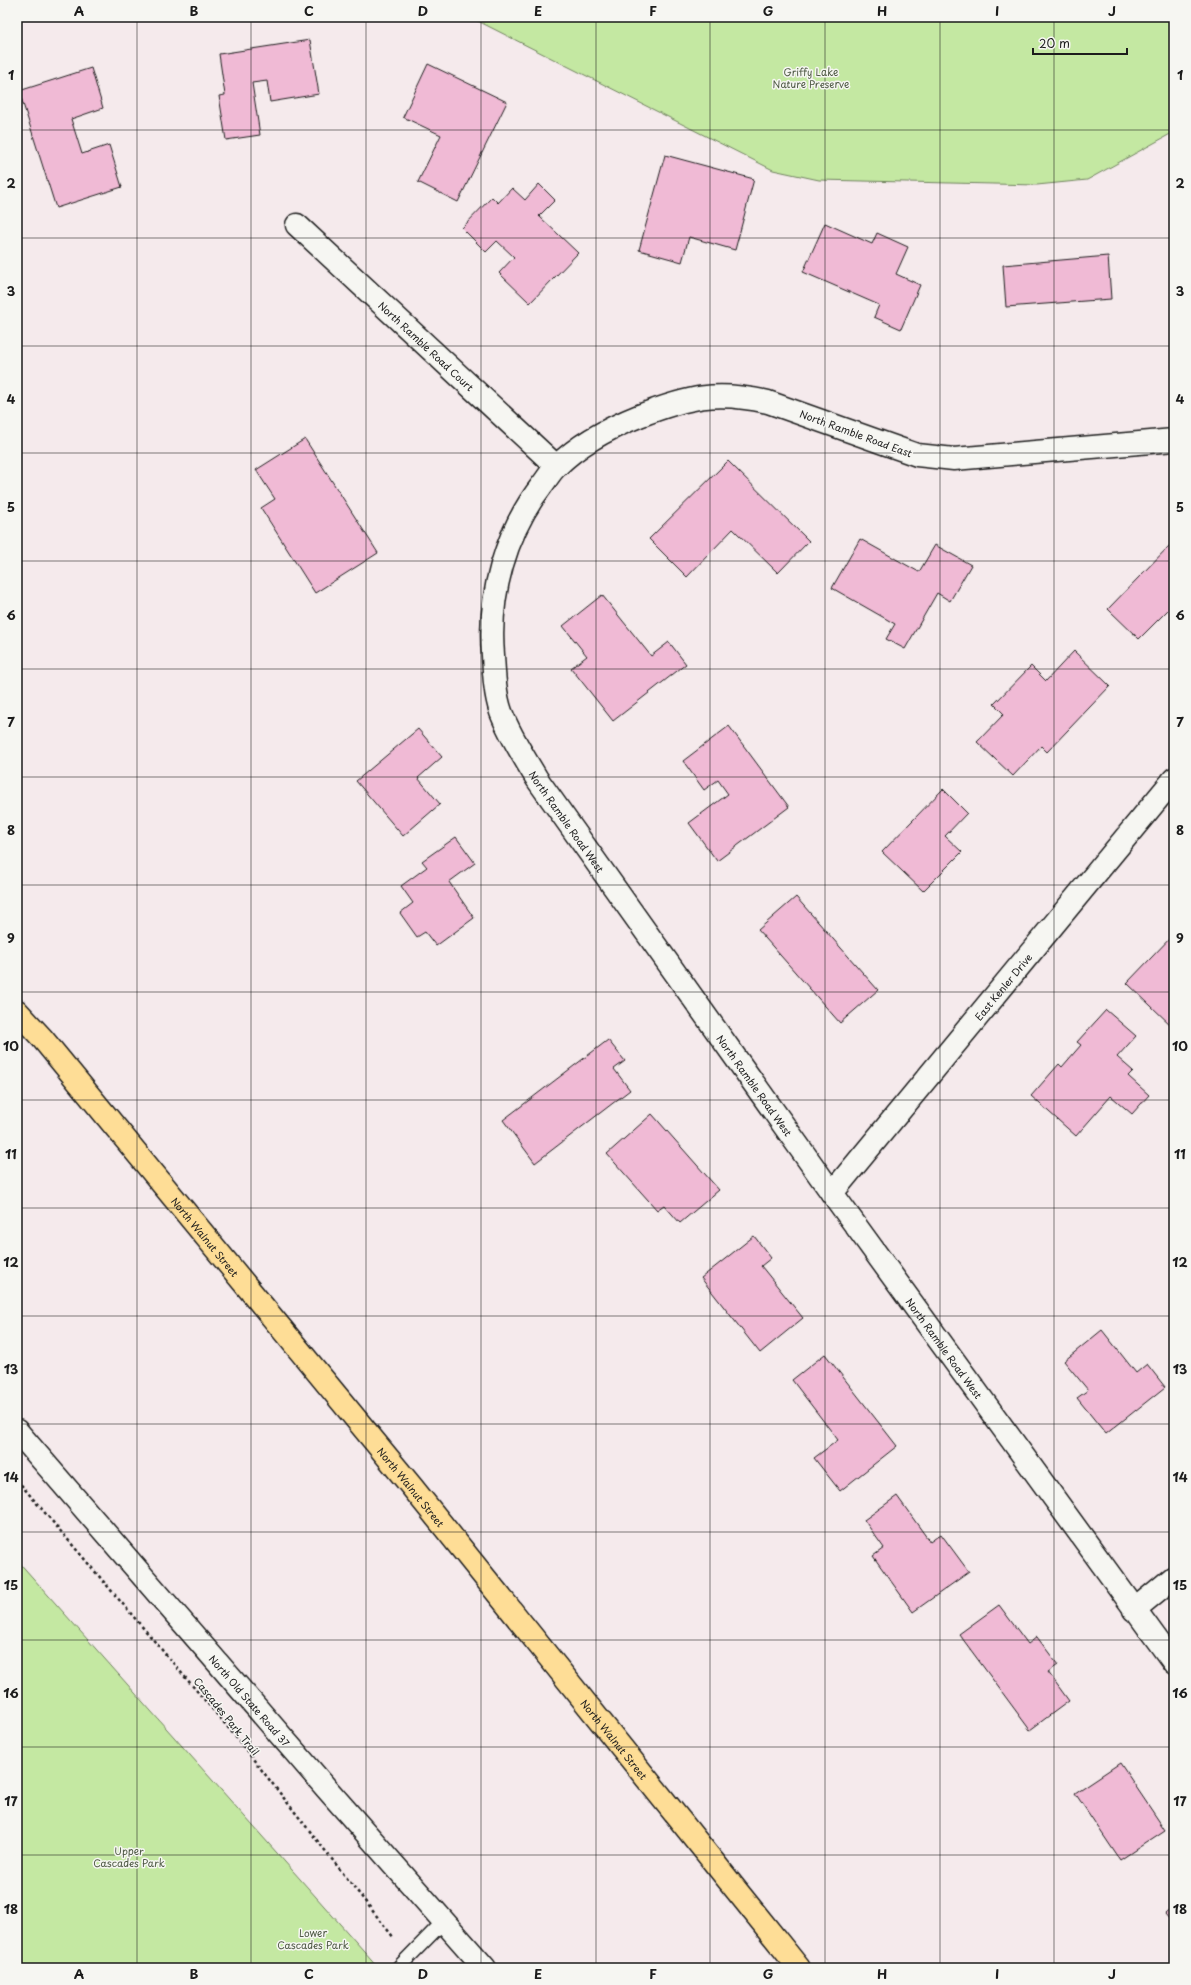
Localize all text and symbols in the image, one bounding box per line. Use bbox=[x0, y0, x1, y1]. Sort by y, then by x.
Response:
text: A bbox=[74, 1, 84, 20]
text: B bbox=[190, 1, 199, 20]
text: C bbox=[304, 1, 314, 20]
text: D bbox=[418, 1, 428, 20]
text: E bbox=[534, 1, 542, 20]
text: F bbox=[649, 1, 657, 20]
text: G bbox=[763, 1, 773, 20]
text: H bbox=[877, 1, 887, 20]
text: I bbox=[995, 1, 999, 20]
text: J bbox=[1108, 1, 1116, 20]
scale bar bbox=[1033, 30, 1127, 56]
text: 20 m bbox=[1039, 34, 1070, 52]
park label: Griffy Lake Nature Preserve bbox=[773, 64, 849, 91]
text: 1 bbox=[8, 65, 14, 84]
text: 1 bbox=[1177, 65, 1183, 84]
text: 2 bbox=[6, 173, 16, 192]
text: 2 bbox=[1175, 173, 1185, 192]
text: 3 bbox=[7, 281, 16, 300]
text: 3 bbox=[1176, 281, 1185, 300]
street label: North Ramble Road Court bbox=[376, 297, 478, 394]
text: 4 bbox=[7, 389, 16, 408]
text: 4 bbox=[1176, 389, 1185, 408]
street label: North Ramble Road East bbox=[798, 406, 914, 460]
text: 5 bbox=[7, 497, 15, 516]
text: 5 bbox=[1176, 497, 1184, 516]
text: 6 bbox=[6, 605, 16, 624]
text: 6 bbox=[1175, 605, 1185, 624]
text: 7 bbox=[7, 712, 15, 731]
text: 7 bbox=[1176, 712, 1184, 731]
street label: North Ramble Road West bbox=[526, 768, 608, 875]
text: 8 bbox=[7, 820, 15, 839]
text: 8 bbox=[1176, 820, 1184, 839]
text: 9 bbox=[7, 928, 15, 947]
text: 9 bbox=[1176, 928, 1184, 947]
street label: East Kenler Drive bbox=[970, 950, 1035, 1023]
street label: North Ramble Road West bbox=[714, 1031, 796, 1139]
text: 10 bbox=[3, 1036, 19, 1055]
text: 10 bbox=[1172, 1036, 1188, 1055]
text: 11 bbox=[5, 1144, 17, 1163]
text: 11 bbox=[1174, 1144, 1186, 1163]
street label: North Walnut Street bbox=[168, 1193, 243, 1279]
text: 12 bbox=[3, 1252, 19, 1271]
text: 12 bbox=[1172, 1252, 1188, 1271]
street label: North Ramble Road West bbox=[903, 1294, 986, 1401]
text: 13 bbox=[4, 1359, 19, 1378]
text: 13 bbox=[1173, 1359, 1188, 1378]
street label: North Walnut Street bbox=[374, 1444, 449, 1530]
text: 14 bbox=[3, 1467, 19, 1486]
text: 14 bbox=[1172, 1467, 1188, 1486]
text: 15 bbox=[4, 1575, 18, 1594]
text: 15 bbox=[1173, 1575, 1187, 1594]
street label: North Old State Road 37 bbox=[206, 1651, 294, 1750]
street label: Cascades Park Trail bbox=[191, 1674, 263, 1758]
text: 16 bbox=[3, 1683, 19, 1702]
text: 16 bbox=[1172, 1683, 1188, 1702]
street label: North Walnut Street bbox=[578, 1696, 652, 1782]
text: 17 bbox=[4, 1791, 18, 1810]
text: 17 bbox=[1173, 1791, 1187, 1810]
park label: Upper Cascades Park bbox=[93, 1843, 165, 1870]
text: 18 bbox=[4, 1899, 18, 1918]
text: 18 bbox=[1173, 1899, 1187, 1918]
park label: Lower Cascades Park bbox=[277, 1925, 349, 1952]
text: A bbox=[74, 1964, 84, 1983]
text: B bbox=[190, 1964, 199, 1983]
text: C bbox=[304, 1964, 314, 1983]
text: D bbox=[418, 1964, 428, 1983]
text: E bbox=[534, 1964, 542, 1983]
text: F bbox=[649, 1964, 657, 1983]
text: G bbox=[763, 1964, 773, 1983]
text: H bbox=[877, 1964, 887, 1983]
text: I bbox=[995, 1964, 999, 1983]
text: J bbox=[1108, 1964, 1116, 1983]

